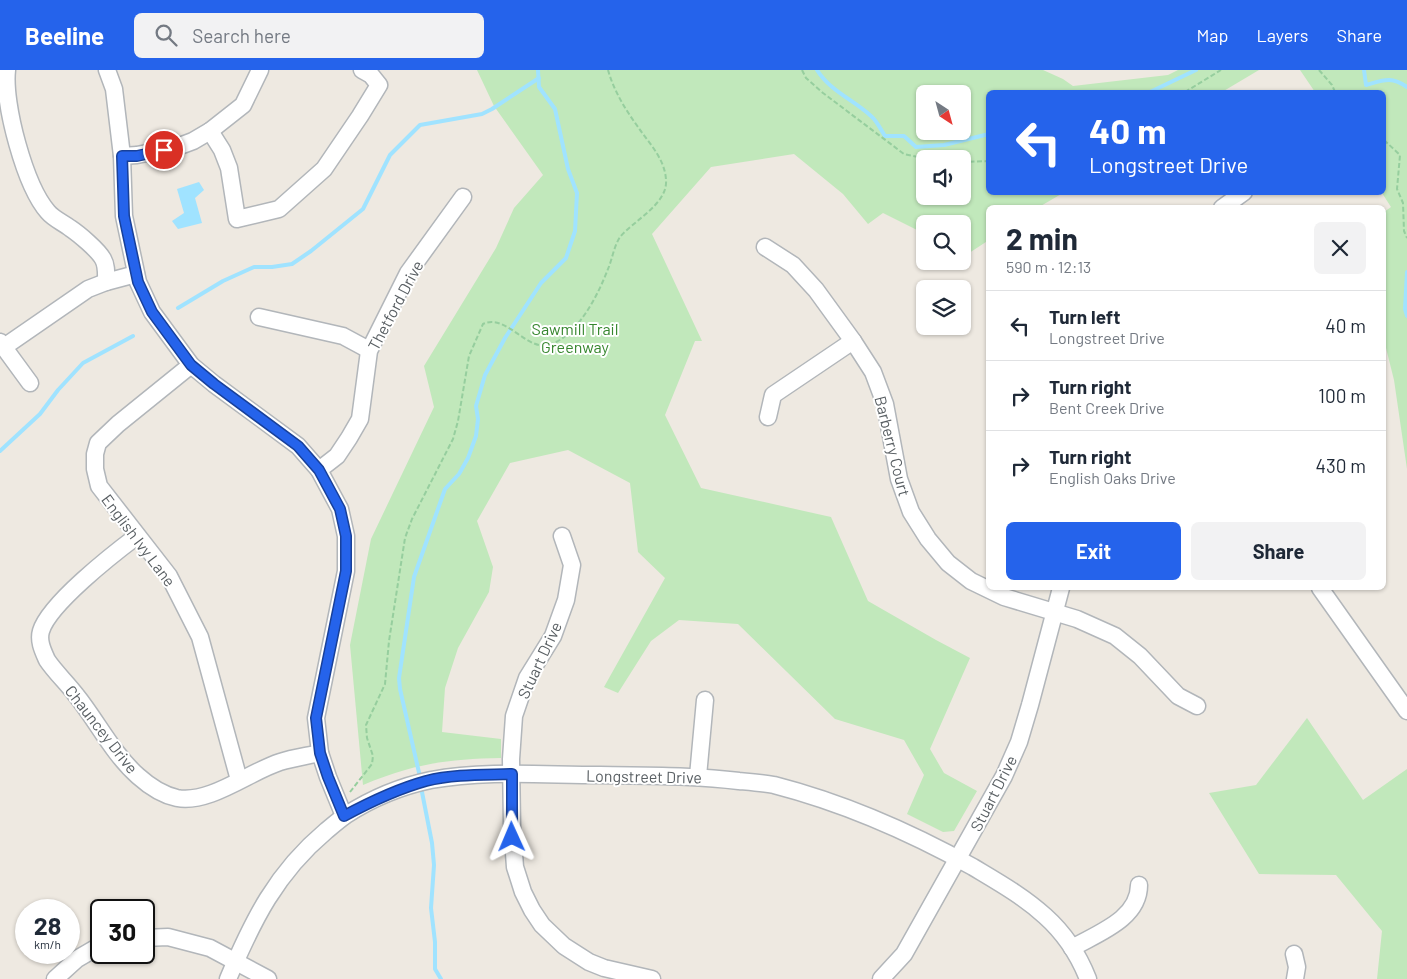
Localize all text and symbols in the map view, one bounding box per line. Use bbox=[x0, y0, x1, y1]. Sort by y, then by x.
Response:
search box bbox=[134, 13, 484, 58]
text: Beeline bbox=[25, 21, 104, 50]
icon: search bbox=[152, 21, 180, 49]
text: Search here bbox=[192, 24, 291, 47]
text: Map bbox=[1196, 24, 1228, 46]
text: Layers bbox=[1256, 24, 1309, 46]
text: Share bbox=[1337, 24, 1382, 46]
north arrow bbox=[916, 85, 971, 140]
map controls bbox=[916, 85, 971, 335]
text: 40 m bbox=[1089, 109, 1166, 151]
icon: left bbox=[1006, 110, 1071, 175]
pin bbox=[143, 129, 185, 171]
icon: arrive bbox=[150, 136, 178, 164]
button: sound bbox=[916, 150, 971, 205]
text: Longstreet Drive bbox=[1089, 151, 1248, 177]
button: search bbox=[916, 215, 971, 270]
text: 2 min bbox=[1006, 220, 1078, 256]
button: close bbox=[1314, 222, 1366, 274]
street label: Thetford Drive bbox=[363, 257, 427, 353]
text: 590 m · 12:13 bbox=[1006, 257, 1091, 276]
button: layers bbox=[916, 280, 971, 335]
text: Turn left bbox=[1049, 305, 1120, 328]
icon: left bbox=[1006, 312, 1034, 340]
text: 40 m bbox=[1325, 314, 1366, 337]
park label: Sawmill Trail Greenway bbox=[532, 319, 618, 356]
text: Longstreet Drive bbox=[1049, 328, 1165, 347]
text: Turn right bbox=[1049, 375, 1131, 398]
icon: right bbox=[1006, 382, 1034, 410]
text: 100 m bbox=[1318, 384, 1366, 407]
street label: Barberry Court bbox=[871, 394, 915, 498]
text: Bent Creek Drive bbox=[1049, 398, 1165, 417]
text: Turn right bbox=[1049, 445, 1131, 468]
icon: right bbox=[1006, 452, 1034, 480]
text: 430 m bbox=[1315, 454, 1366, 477]
text: English Oaks Drive bbox=[1049, 468, 1176, 487]
street label: English Ivy Lane bbox=[98, 490, 180, 590]
button: Exit bbox=[1006, 522, 1181, 580]
button: Share bbox=[1191, 522, 1366, 580]
street label: Stuart Drive bbox=[513, 619, 565, 701]
street label: Chauncey Drive bbox=[62, 681, 142, 777]
street label: Stuart Drive bbox=[966, 752, 1020, 834]
street label: Longstreet Drive bbox=[586, 765, 702, 787]
position arrow bbox=[485, 810, 537, 862]
speed limit sign: 30 bbox=[90, 899, 155, 964]
text: 28 bbox=[34, 910, 61, 940]
text: km/h bbox=[34, 937, 61, 951]

